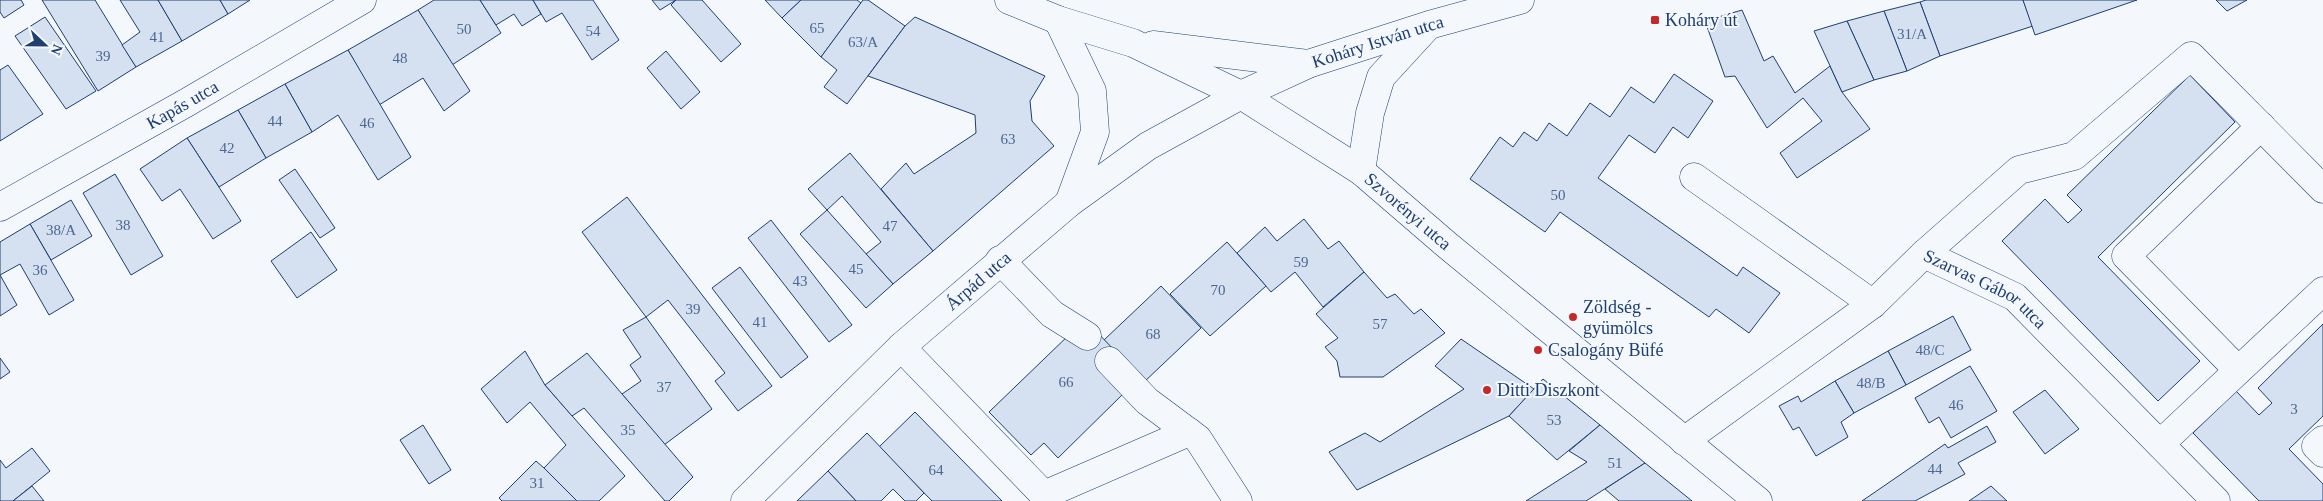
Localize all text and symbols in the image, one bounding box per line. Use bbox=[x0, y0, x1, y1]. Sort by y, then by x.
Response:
place label: Koháry út bbox=[1665, 10, 1737, 30]
street label: Koháry István utca bbox=[1309, 11, 1446, 72]
marker: Koháry út bbox=[1649, 14, 1661, 26]
north arrow bbox=[20, 20, 70, 70]
house number: 65 bbox=[810, 20, 825, 36]
house number: 50 bbox=[457, 21, 472, 37]
house number: 54 bbox=[586, 23, 601, 39]
house number: 31/A bbox=[1897, 26, 1927, 42]
house number: 41 bbox=[150, 29, 165, 45]
house number: 63/A bbox=[848, 34, 878, 50]
text: N bbox=[48, 42, 65, 57]
house number: 39 bbox=[96, 48, 111, 64]
house number: 48 bbox=[393, 50, 408, 66]
street label: Kapás utca bbox=[143, 76, 222, 133]
house number: 44 bbox=[268, 113, 283, 129]
house number: 46 bbox=[360, 115, 375, 131]
house number: 63 bbox=[1001, 131, 1016, 147]
house number: 42 bbox=[220, 140, 235, 156]
street label: Szvorényi utca bbox=[1361, 169, 1455, 254]
house number: 50 bbox=[1551, 187, 1566, 203]
house number: 38 bbox=[116, 217, 131, 233]
house number: 47 bbox=[883, 218, 898, 234]
house number: 38/A bbox=[46, 222, 76, 238]
street label: Szarvas Gábor utca bbox=[1921, 245, 2050, 333]
street label: Árpád utca bbox=[941, 247, 1015, 314]
house number: 59 bbox=[1294, 254, 1309, 270]
house number: 45 bbox=[849, 261, 864, 277]
house number: 36 bbox=[33, 262, 48, 278]
house number: 43 bbox=[793, 273, 808, 289]
house number: 70 bbox=[1211, 282, 1226, 298]
place label: Zöldség - gyümölcs bbox=[1583, 297, 1653, 338]
house number: 39 bbox=[686, 301, 701, 317]
marker: Zöldség - gyümölcs bbox=[1567, 311, 1579, 323]
house number: 41 bbox=[753, 314, 768, 330]
house number: 57 bbox=[1373, 316, 1388, 332]
house number: 68 bbox=[1146, 326, 1161, 342]
place label: Csalogány Büfé bbox=[1548, 340, 1663, 360]
house number: 48/C bbox=[1915, 342, 1945, 358]
marker: Csalogány Büfé bbox=[1532, 344, 1544, 356]
house number: 66 bbox=[1059, 374, 1074, 390]
house number: 48/B bbox=[1856, 375, 1886, 391]
house number: 37 bbox=[657, 379, 672, 395]
place label: Ditti Diszkont bbox=[1497, 380, 1600, 400]
marker: Ditti Diszkont bbox=[1481, 384, 1493, 396]
house number: 46 bbox=[1949, 397, 1964, 413]
house number: 3 bbox=[2290, 401, 2298, 417]
house number: 53 bbox=[1547, 412, 1562, 428]
house number: 35 bbox=[621, 422, 636, 438]
house number: 51 bbox=[1608, 455, 1623, 471]
house number: 44 bbox=[1928, 461, 1943, 477]
house number: 64 bbox=[929, 462, 944, 478]
house number: 31 bbox=[530, 475, 545, 491]

